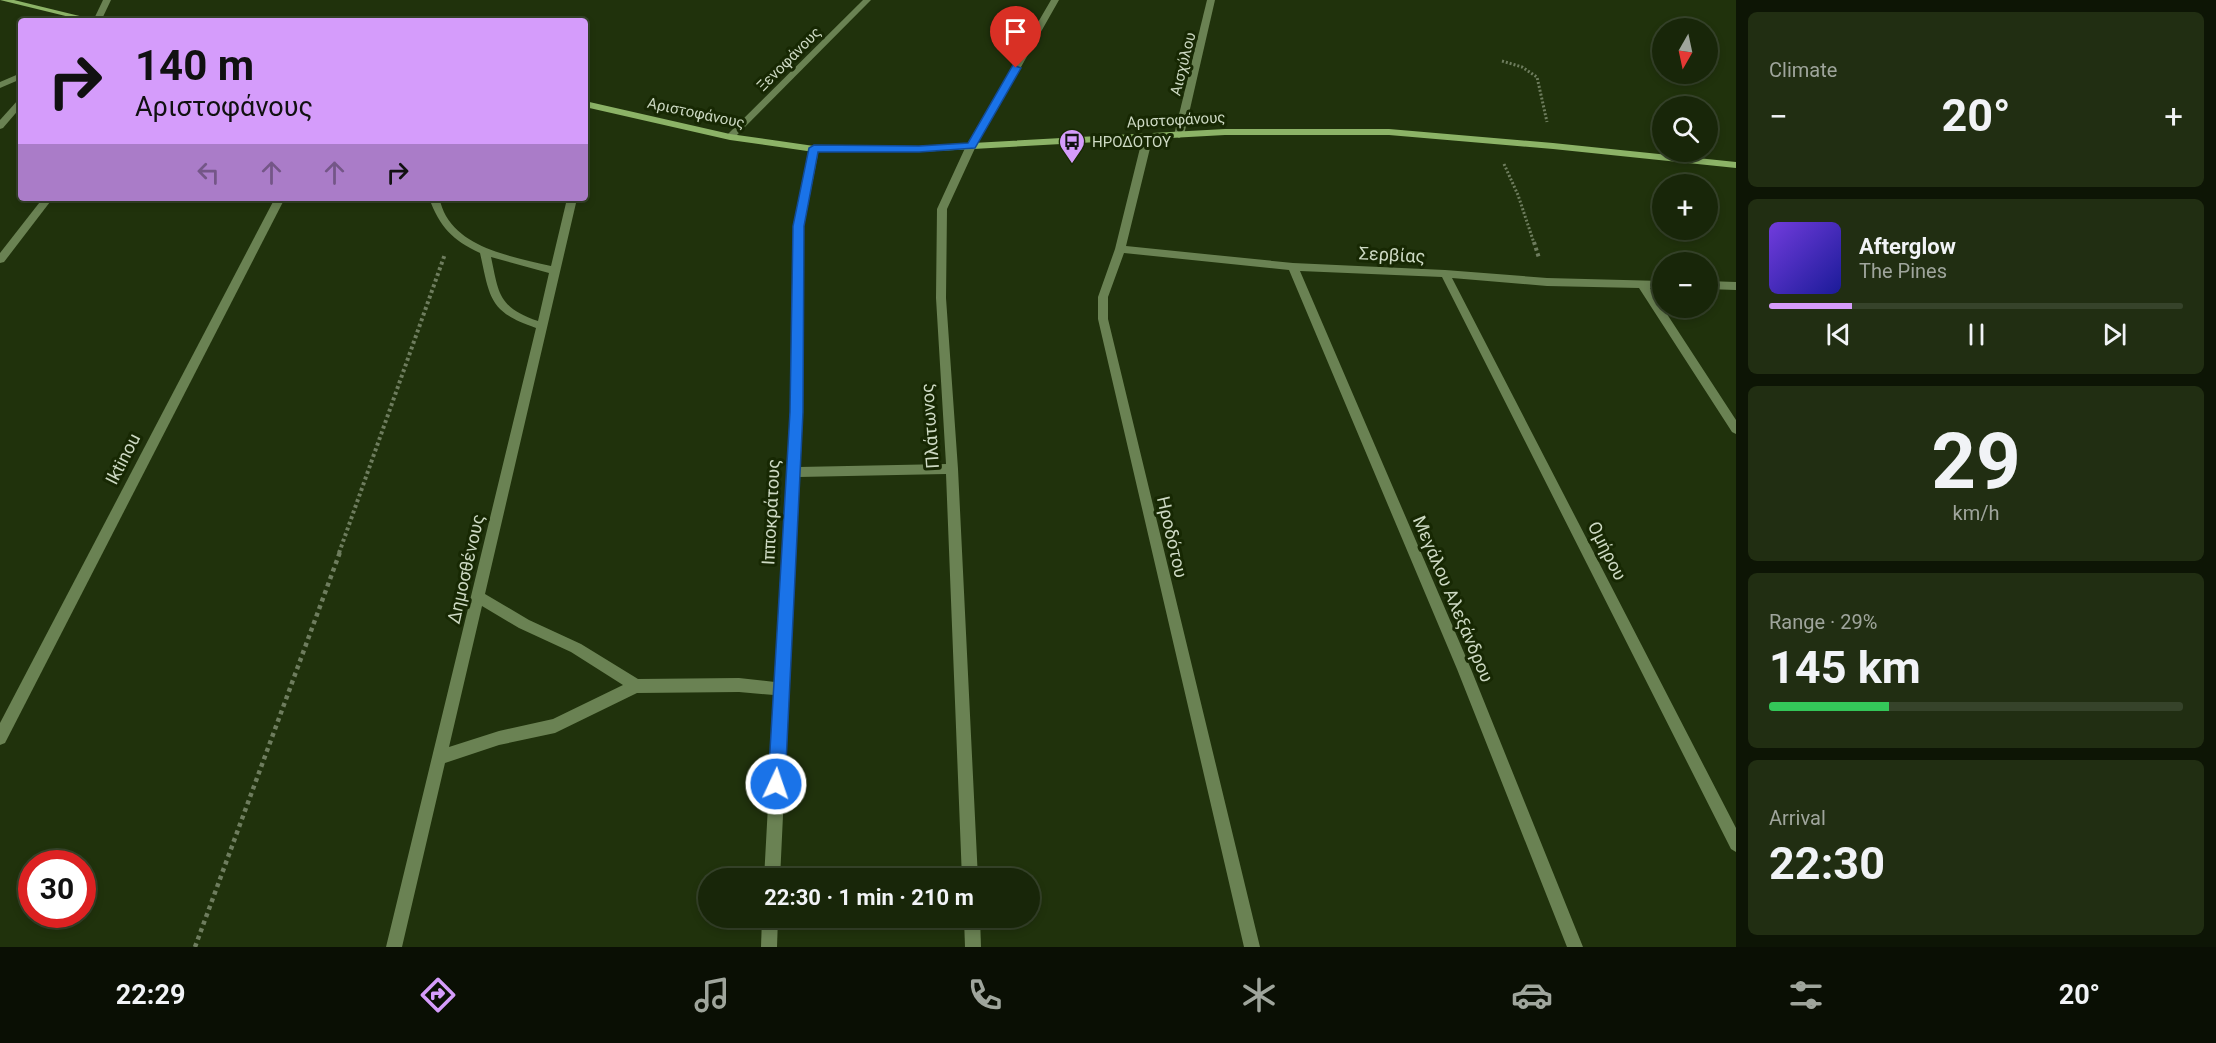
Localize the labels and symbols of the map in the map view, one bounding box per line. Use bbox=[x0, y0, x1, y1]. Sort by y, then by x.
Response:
pin bbox=[990, 6, 1041, 68]
north arrow bbox=[1652, 18, 1718, 84]
street label: Ξενοφάνους bbox=[753, 23, 825, 95]
street label: Αισχύλου bbox=[1166, 30, 1200, 98]
street label: Αριστοφάνους bbox=[646, 94, 746, 132]
street label: Αριστοφάνους bbox=[1126, 108, 1226, 132]
bus stop icon: ΗΡΟΔΟΤΟΥ bbox=[1057, 127, 1087, 165]
place label: ΗΡΟΔΟΤΟΥ bbox=[1092, 133, 1171, 151]
street label: Σερβίας bbox=[1358, 242, 1426, 267]
street label: Πλάτωνος bbox=[916, 383, 943, 469]
street label: Iktinou bbox=[101, 430, 144, 488]
street label: Ιπποκράτους bbox=[757, 458, 784, 565]
street label: Ηροδότου bbox=[1153, 494, 1192, 580]
street label: Δημοσθένους bbox=[443, 512, 488, 626]
street label: Μεγάλου Αλεξάνδρου bbox=[1409, 513, 1498, 685]
street label: Ομήρου bbox=[1584, 518, 1631, 584]
position arrow bbox=[744, 752, 808, 816]
speed limit sign: 30 bbox=[18, 850, 96, 928]

